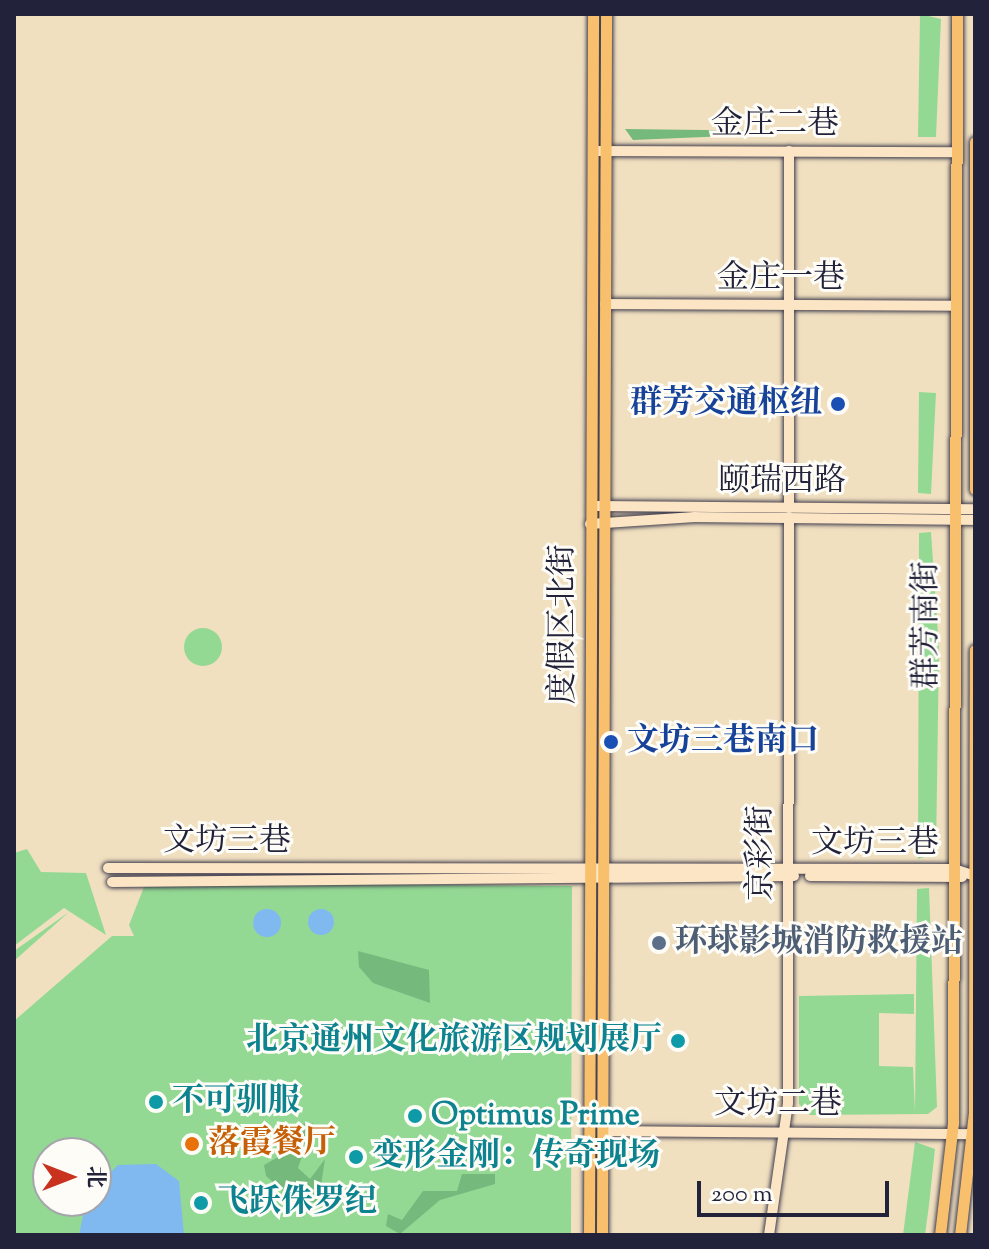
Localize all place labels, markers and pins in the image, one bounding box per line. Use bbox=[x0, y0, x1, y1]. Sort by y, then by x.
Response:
place label: 群芳交通枢纽 bbox=[630, 385, 822, 423]
marker: 群芳交通枢纽 bbox=[829, 395, 847, 413]
place label: 文坊三巷南口 bbox=[627, 723, 819, 761]
marker: 文坊三巷南口 bbox=[602, 733, 620, 751]
place label: 环球影城消防救援站 bbox=[675, 924, 963, 962]
marker: 环球影城消防救援站 bbox=[650, 934, 668, 952]
place label: 北京通州文化旅游区规划展厅 bbox=[246, 1022, 662, 1060]
marker: 北京通州文化旅游区规划展厅 bbox=[669, 1032, 687, 1050]
place label: 不可驯服 bbox=[172, 1083, 300, 1121]
marker: 不可驯服 bbox=[147, 1093, 165, 1111]
place label: Optimus Prime bbox=[431, 1097, 640, 1135]
marker: Optimus Prime bbox=[406, 1107, 424, 1125]
place label: 落霞餐厅 bbox=[208, 1125, 336, 1163]
marker: 落霞餐厅 bbox=[183, 1135, 201, 1153]
place label: 变形金刚：传奇现场 bbox=[372, 1138, 660, 1176]
marker: 变形金刚：传奇现场 bbox=[347, 1148, 365, 1166]
place label: 飞跃侏罗纪 bbox=[217, 1184, 377, 1222]
marker: 飞跃侏罗纪 bbox=[192, 1194, 210, 1212]

